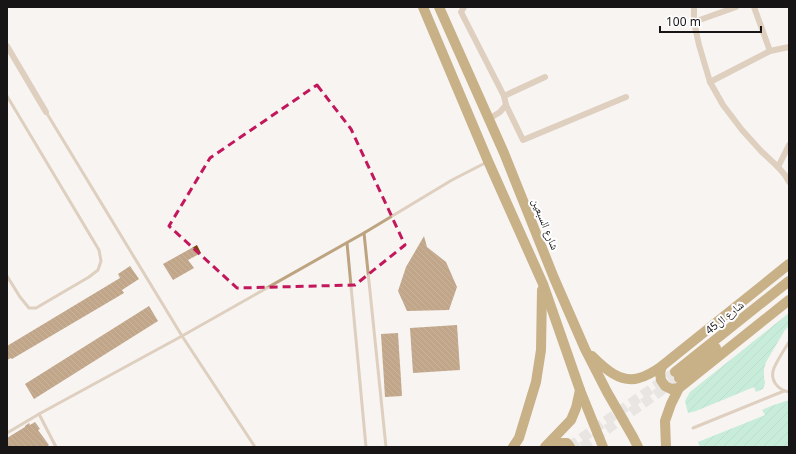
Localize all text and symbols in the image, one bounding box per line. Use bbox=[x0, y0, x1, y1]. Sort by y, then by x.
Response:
scale bar bbox=[660, 8, 761, 34]
text: 100 m bbox=[666, 13, 701, 30]
street label: شارع السبعين bbox=[529, 196, 563, 252]
street label: شارع ال45 bbox=[702, 297, 746, 337]

